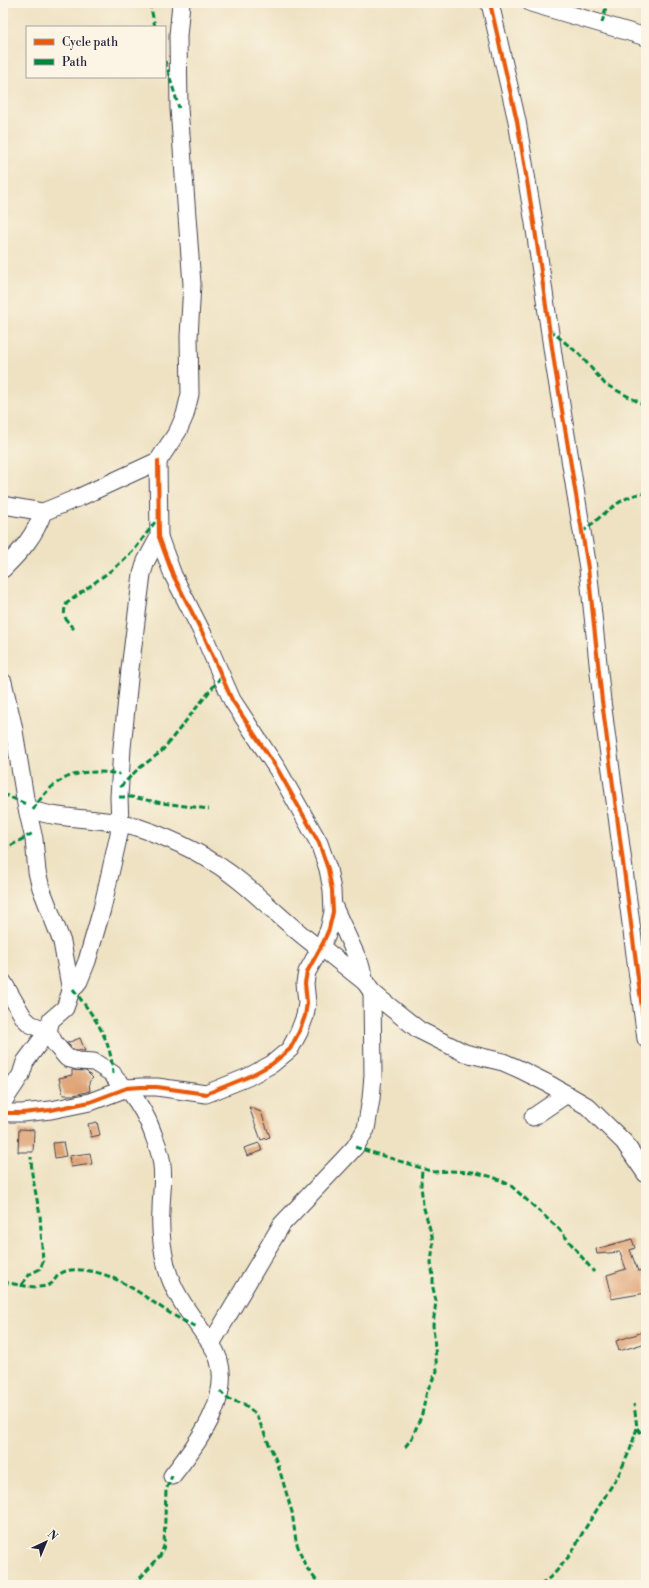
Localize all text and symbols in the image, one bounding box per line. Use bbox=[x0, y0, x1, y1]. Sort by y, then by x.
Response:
legend bbox=[26, 26, 166, 78]
text: Cycle path bbox=[62, 35, 118, 50]
text: Path bbox=[62, 55, 87, 70]
north arrow bbox=[26, 1522, 66, 1562]
text: N bbox=[44, 1527, 60, 1544]

